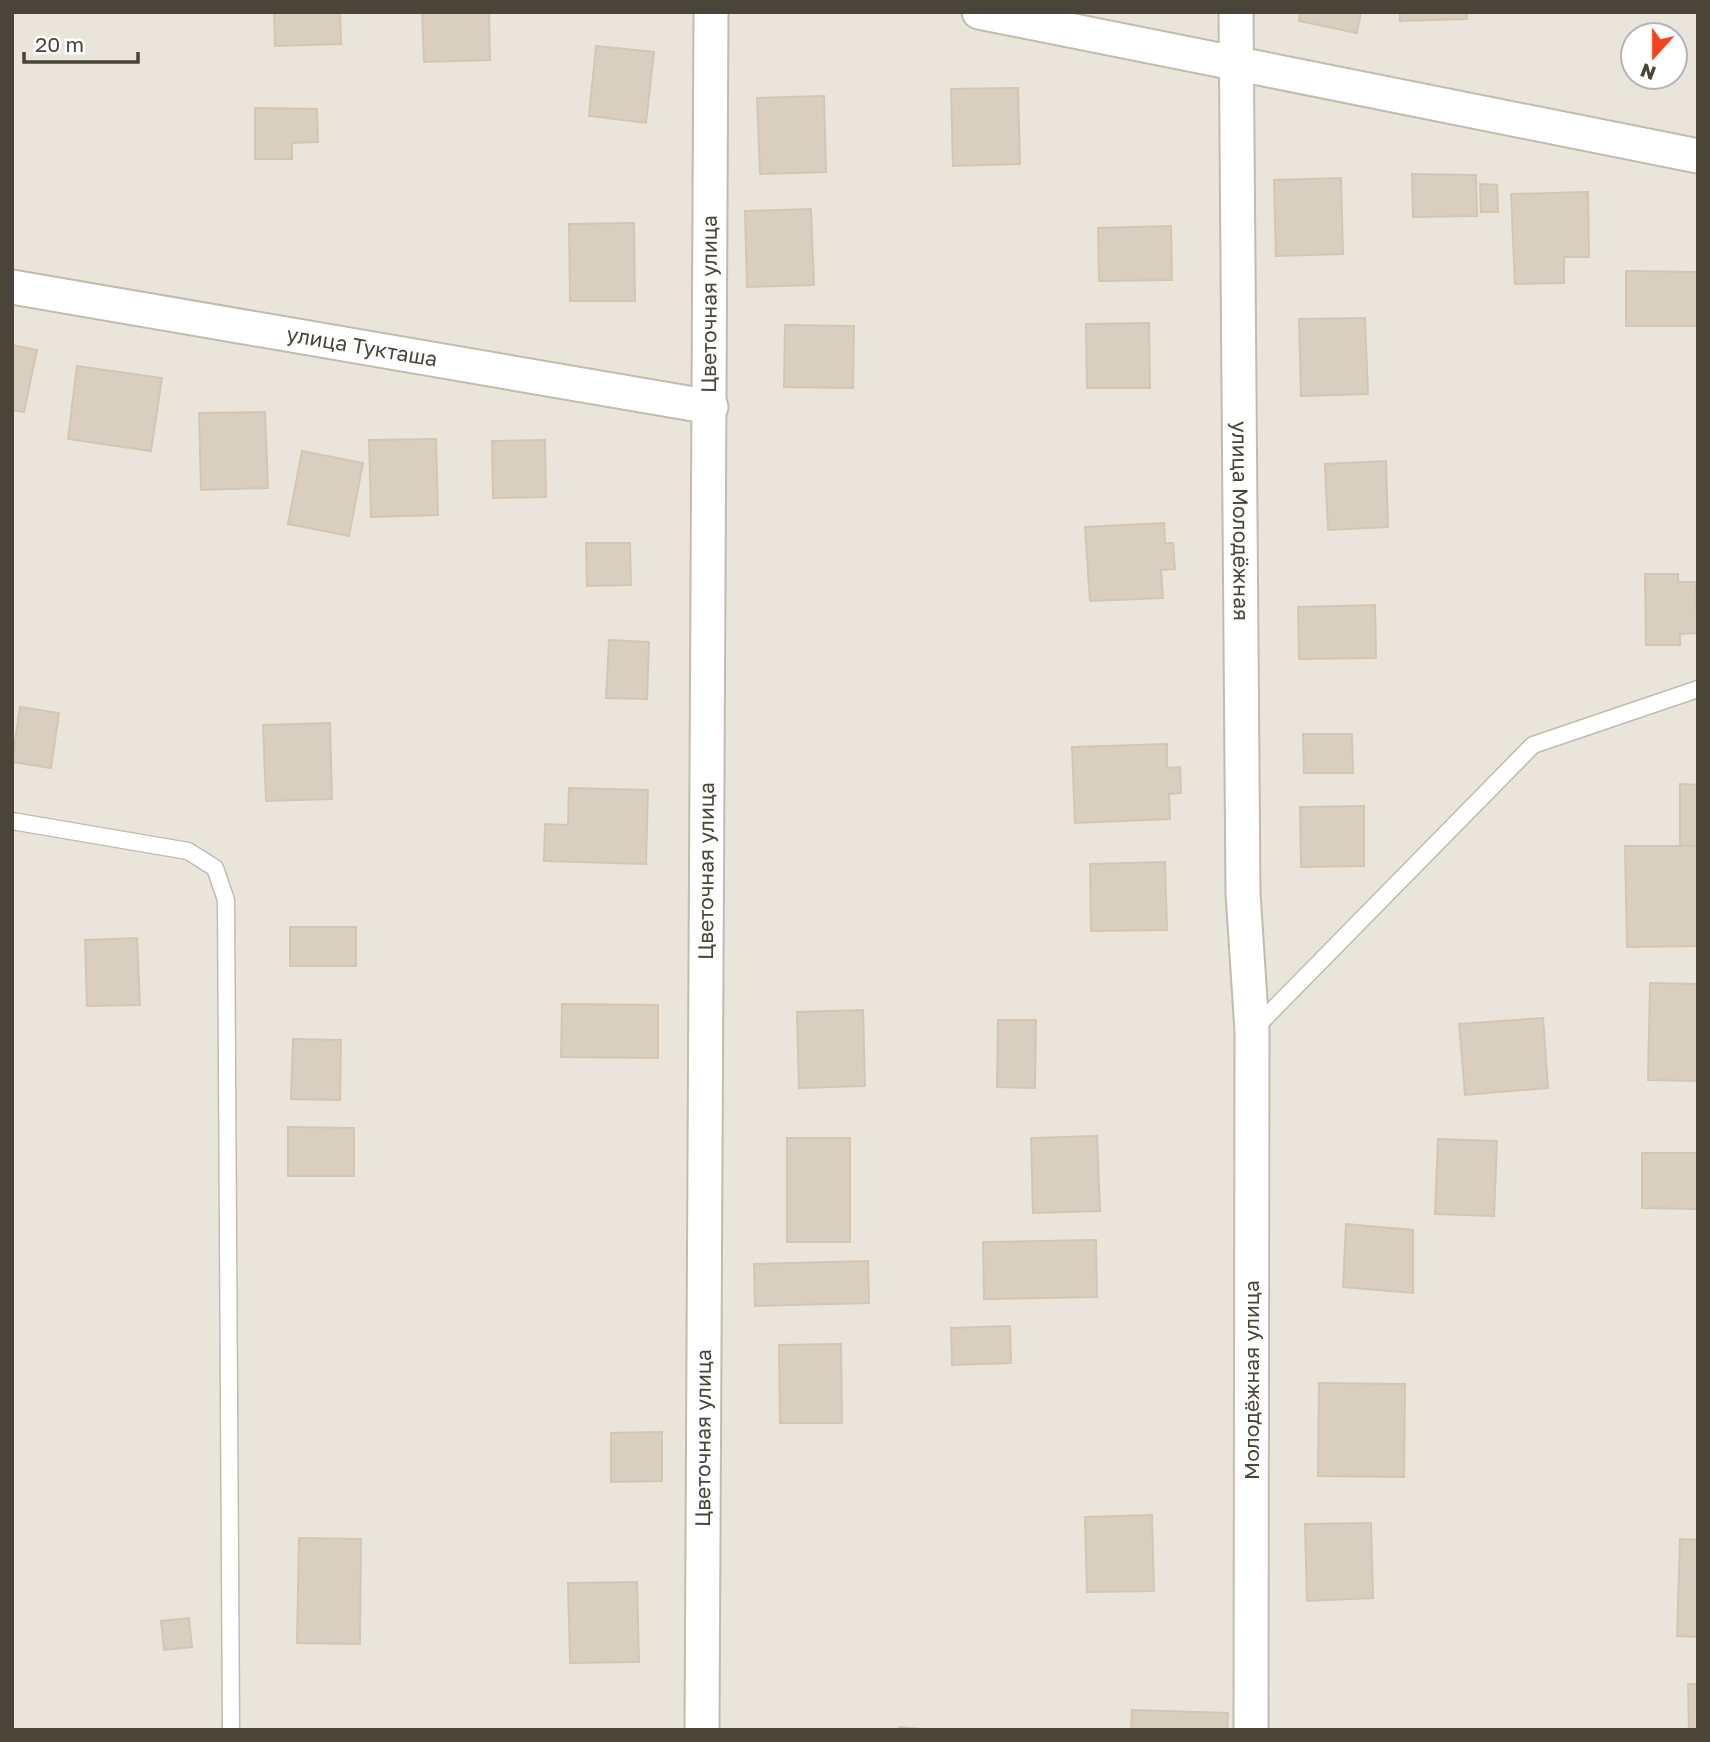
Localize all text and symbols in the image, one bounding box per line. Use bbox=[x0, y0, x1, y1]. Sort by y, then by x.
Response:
scale bar bbox=[24, 21, 138, 65]
north arrow bbox=[1619, 21, 1689, 91]
text: 20 m bbox=[35, 31, 84, 57]
text: N bbox=[1637, 59, 1659, 86]
street label: Цветочная улица bbox=[695, 215, 722, 393]
street label: улица Тукташа bbox=[285, 320, 439, 372]
street label: улица Молодёжная bbox=[1227, 421, 1255, 621]
street label: Цветочная улица bbox=[692, 782, 719, 960]
street label: Молодёжная улица bbox=[1238, 1280, 1264, 1480]
street label: Цветочная улица bbox=[689, 1349, 716, 1527]

